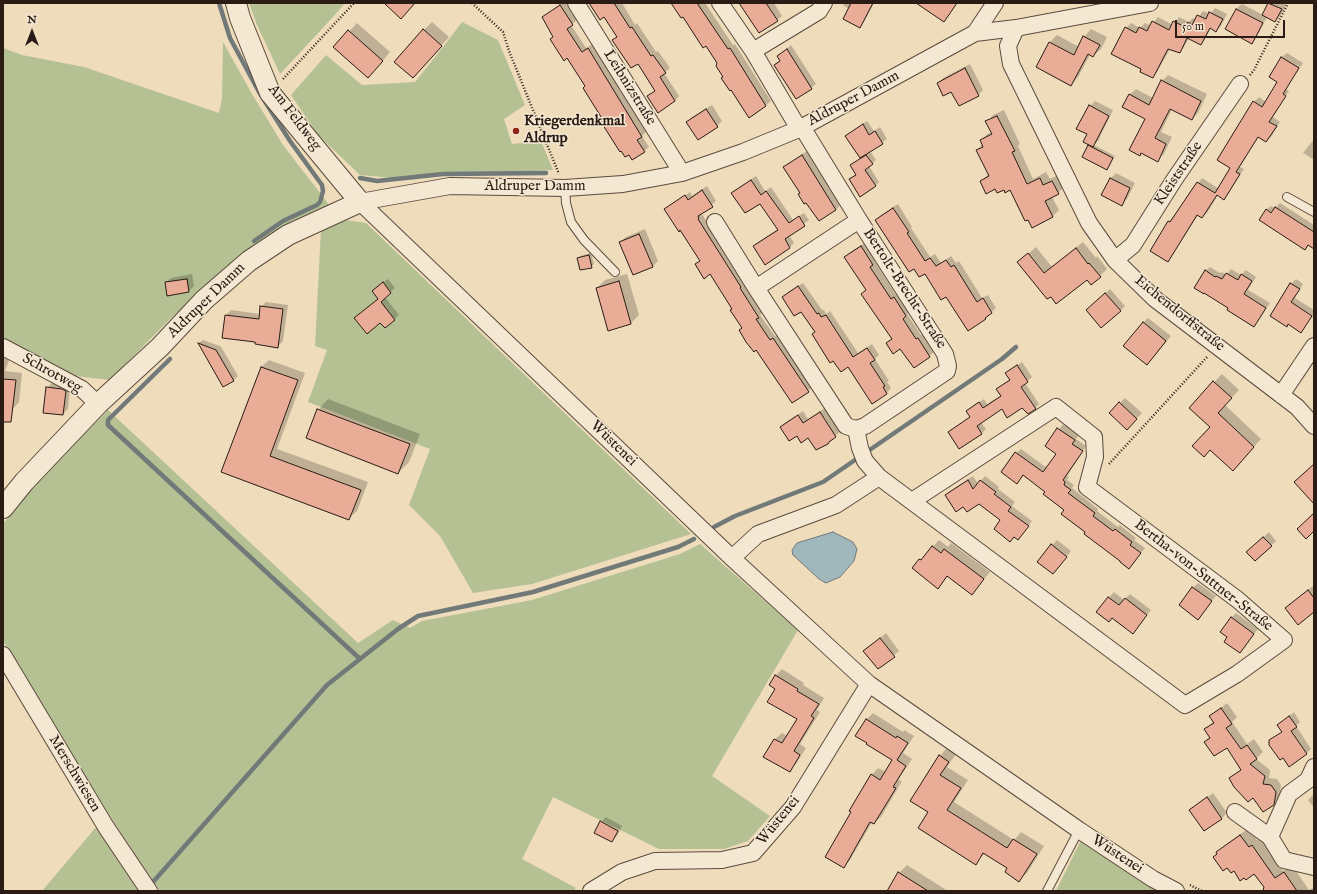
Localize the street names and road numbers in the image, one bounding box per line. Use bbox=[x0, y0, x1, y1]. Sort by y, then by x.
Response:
street label: Leibnizstraße bbox=[599, 47, 659, 129]
street label: Aldruper Damm bbox=[805, 67, 903, 131]
street label: Am Feldweg bbox=[263, 81, 325, 155]
street label: Kleiststraße bbox=[1151, 139, 1207, 209]
street label: Aldruper Damm bbox=[485, 178, 585, 196]
street label: Bertolt-Brecht-Straße bbox=[858, 225, 950, 353]
street label: Aldruper Damm bbox=[164, 259, 250, 343]
street label: Eichendorffstraße bbox=[1130, 272, 1228, 356]
street label: Schrotweg bbox=[19, 350, 85, 398]
street label: Wüstenei bbox=[586, 417, 640, 471]
street label: Bertha-von-Suttner-Straße bbox=[1130, 516, 1276, 636]
street label: Merschwiesen bbox=[44, 732, 104, 816]
street label: Wüstenei bbox=[754, 793, 804, 849]
street label: Wüstenei bbox=[1088, 832, 1146, 878]

